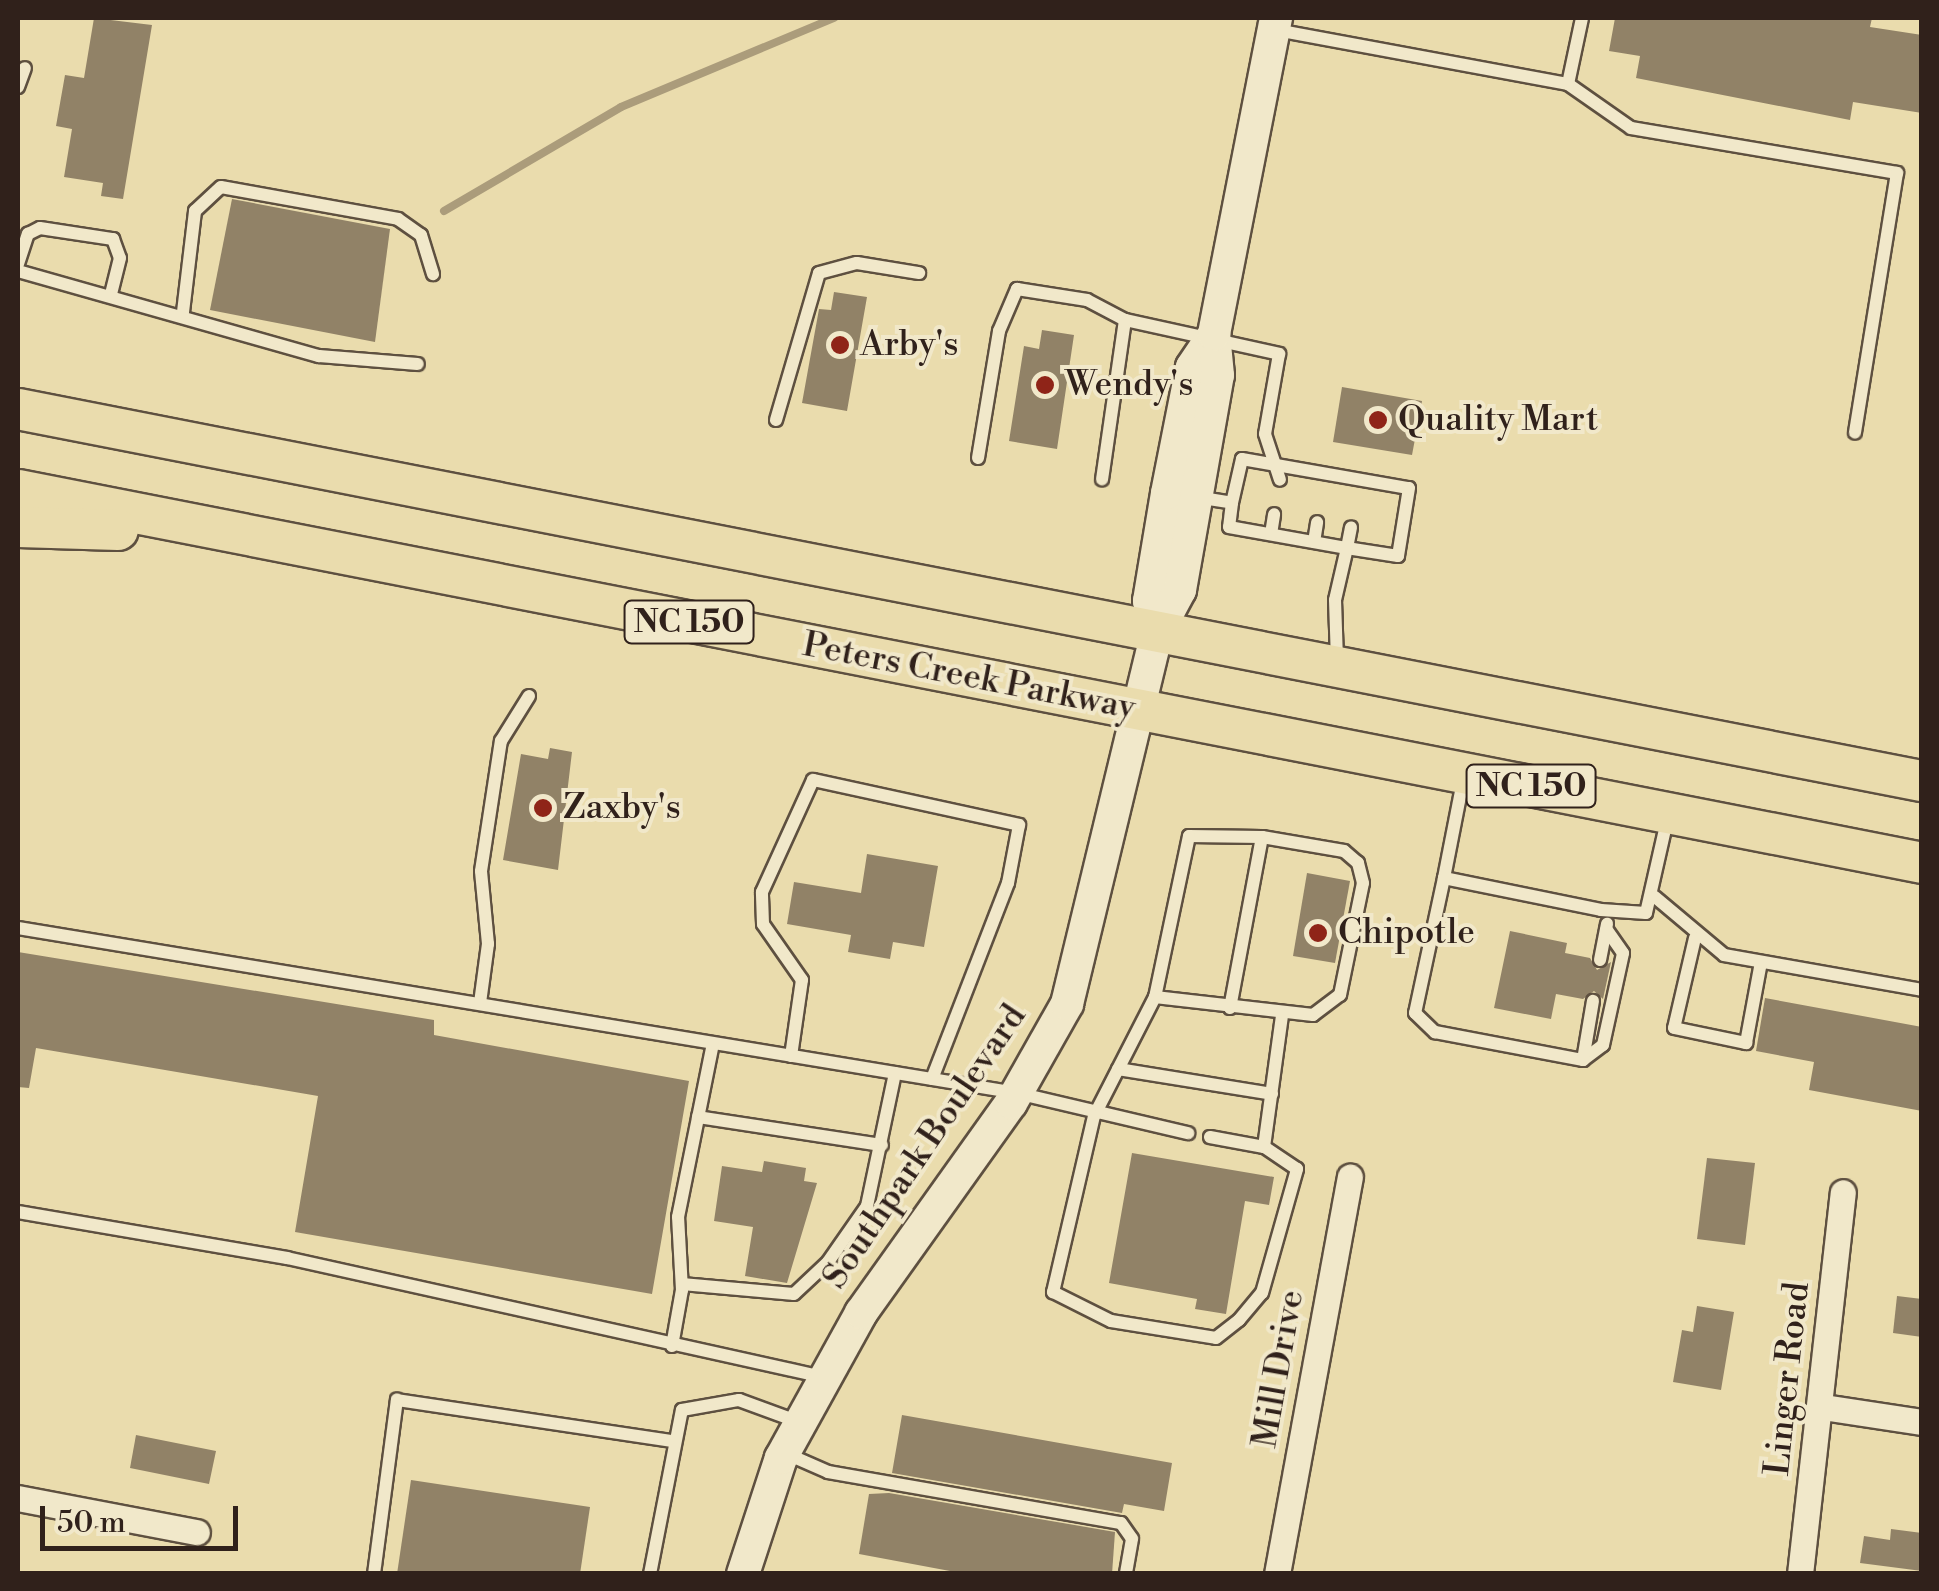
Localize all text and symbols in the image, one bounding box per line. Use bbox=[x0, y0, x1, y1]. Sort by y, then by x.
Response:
place label: Arby's bbox=[860, 324, 959, 366]
marker: Arby's bbox=[829, 334, 851, 356]
place label: Wendy's bbox=[1065, 364, 1194, 406]
marker: Wendy's bbox=[1034, 374, 1056, 396]
place label: Quality Mart bbox=[1398, 399, 1598, 441]
marker: Quality Mart bbox=[1367, 409, 1389, 431]
road number: NC 150 bbox=[622, 595, 756, 649]
street label: Peters Creek Parkway bbox=[799, 624, 1139, 730]
road number: NC 150 bbox=[1464, 759, 1598, 813]
place label: Zaxby's bbox=[563, 787, 681, 829]
marker: Zaxby's bbox=[532, 797, 554, 819]
place label: Chipotle bbox=[1338, 912, 1475, 954]
marker: Chipotle bbox=[1307, 922, 1329, 944]
street label: Southpark Boulevard bbox=[814, 997, 1036, 1297]
street label: Linger Road bbox=[1757, 1280, 1819, 1478]
street label: Mill Drive bbox=[1244, 1287, 1314, 1451]
scale bar bbox=[45, 1486, 242, 1548]
text: 50 m bbox=[57, 1504, 126, 1542]

